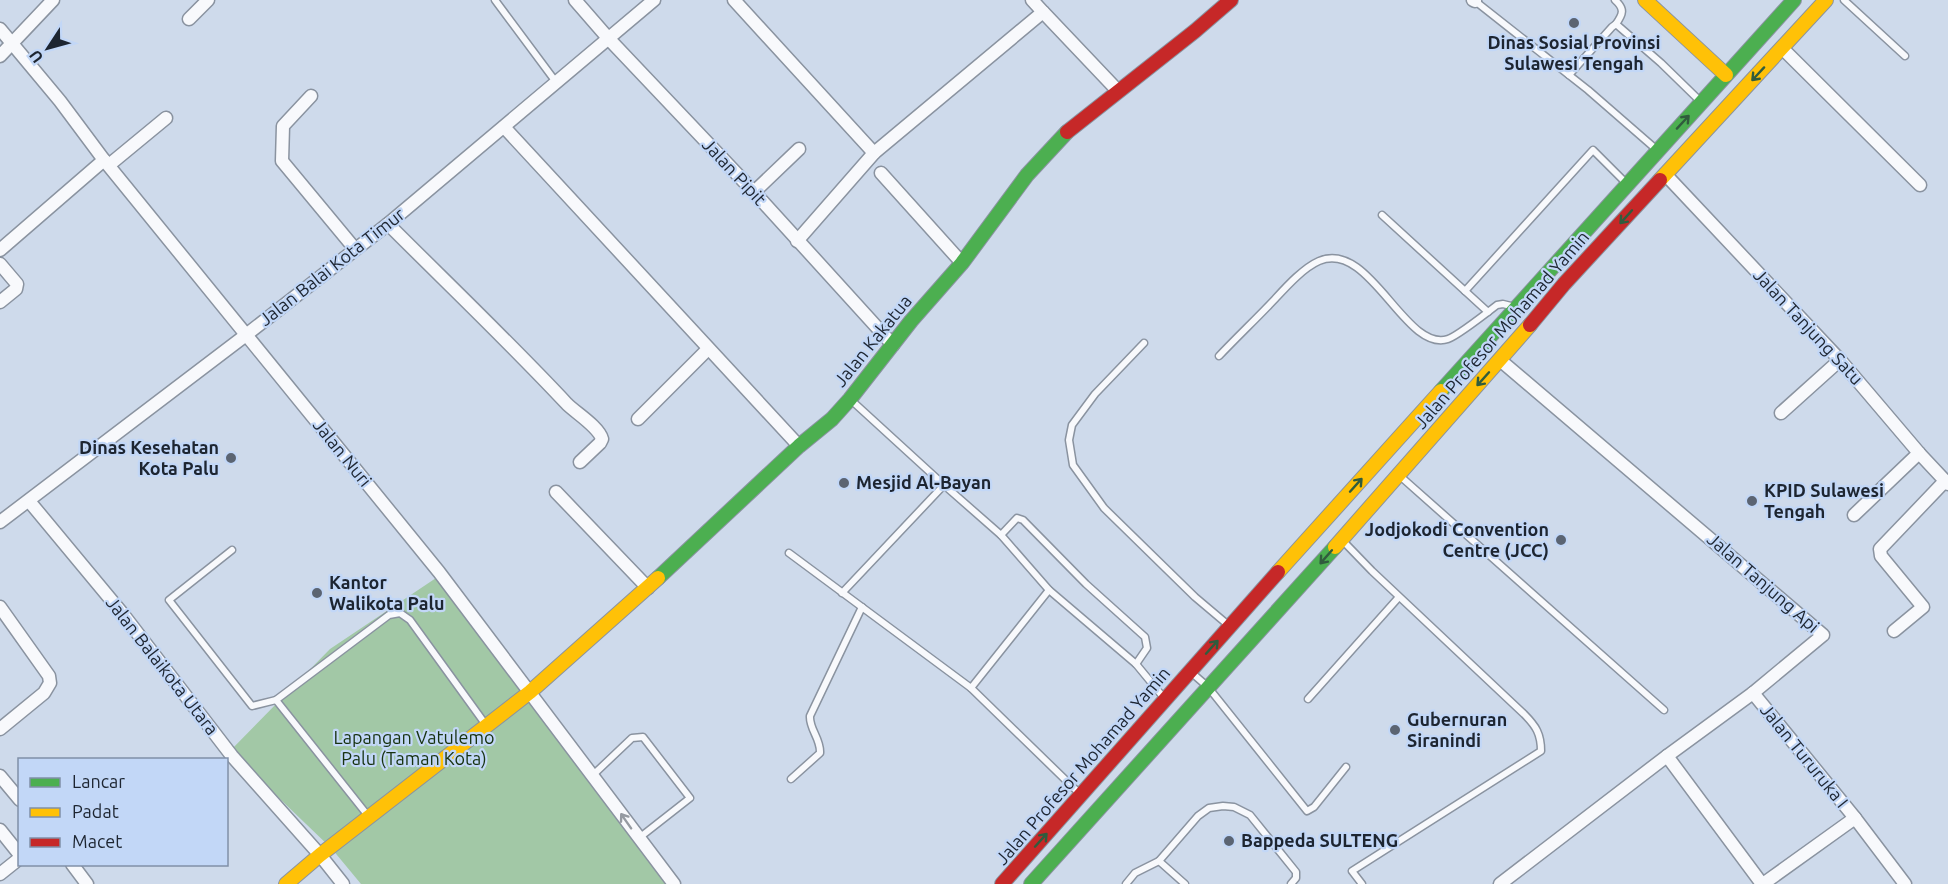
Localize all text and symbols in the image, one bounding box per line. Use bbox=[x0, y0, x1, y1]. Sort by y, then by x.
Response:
marker: Dinas Sosial Provinsi Sulawesi Tengah bbox=[1567, 16, 1581, 30]
north arrow bbox=[18, 18, 78, 78]
place label: Dinas Sosial Provinsi Sulawesi Tengah bbox=[1487, 32, 1661, 73]
text: U bbox=[25, 47, 46, 67]
one-way arrow bbox=[1751, 66, 1765, 81]
one-way arrow bbox=[1676, 115, 1690, 130]
street label: Jalan Pipit bbox=[699, 134, 771, 209]
street label: Jalan Balai Kota Timur bbox=[255, 203, 408, 329]
one-way arrow bbox=[1619, 210, 1633, 225]
street label: Jalan Profesor Mohamad Yamin bbox=[1410, 227, 1592, 432]
street label: Jalan Tanjung Satu bbox=[1750, 264, 1867, 388]
street label: Jalan Kakatua bbox=[829, 291, 915, 390]
one-way arrow bbox=[1476, 371, 1490, 386]
street label: Jalan Nuri bbox=[310, 415, 376, 490]
place label: Dinas Kesehatan Kota Palu bbox=[79, 437, 219, 478]
marker: Dinas Kesehatan Kota Palu bbox=[224, 451, 238, 465]
place label: Mesjid Al-Bayan bbox=[856, 472, 991, 492]
marker: Mesjid Al-Bayan bbox=[837, 476, 851, 490]
one-way arrow bbox=[1349, 478, 1363, 493]
place label: KPID Sulawesi Tengah bbox=[1764, 480, 1884, 521]
marker: KPID Sulawesi Tengah bbox=[1745, 494, 1759, 508]
place label: Jodjokodi Convention Centre (JCC) bbox=[1365, 519, 1549, 561]
street label: Jalan Tanjung Api bbox=[1704, 528, 1824, 636]
marker: Jodjokodi Convention Centre (JCC) bbox=[1554, 533, 1568, 547]
one-way arrow bbox=[1319, 549, 1333, 564]
place label: Kantor Walikota Palu bbox=[329, 572, 444, 613]
marker: Kantor Walikota Palu bbox=[310, 586, 324, 600]
street label: Jalan Balaikota Utara bbox=[103, 592, 223, 738]
one-way arrow bbox=[1205, 640, 1219, 655]
street label: Jalan Profesor Mohamad Yamin bbox=[991, 663, 1173, 868]
street label: Jalan Tururuka I bbox=[1757, 700, 1853, 811]
place label: Gubernuran Siranindi bbox=[1407, 709, 1507, 750]
marker: Gubernuran Siranindi bbox=[1388, 723, 1402, 737]
park label: Lapangan Vatulemo Palu (Taman Kota) bbox=[334, 727, 494, 769]
legend bbox=[18, 758, 228, 866]
text: Lancar bbox=[72, 771, 125, 791]
text: Padat bbox=[72, 801, 119, 821]
one-way arrow bbox=[620, 813, 632, 829]
place label: Bappeda SULTENG bbox=[1241, 830, 1398, 850]
text: Macet bbox=[72, 831, 122, 851]
one-way arrow bbox=[1034, 833, 1048, 848]
marker: Bappeda SULTENG bbox=[1222, 834, 1236, 848]

